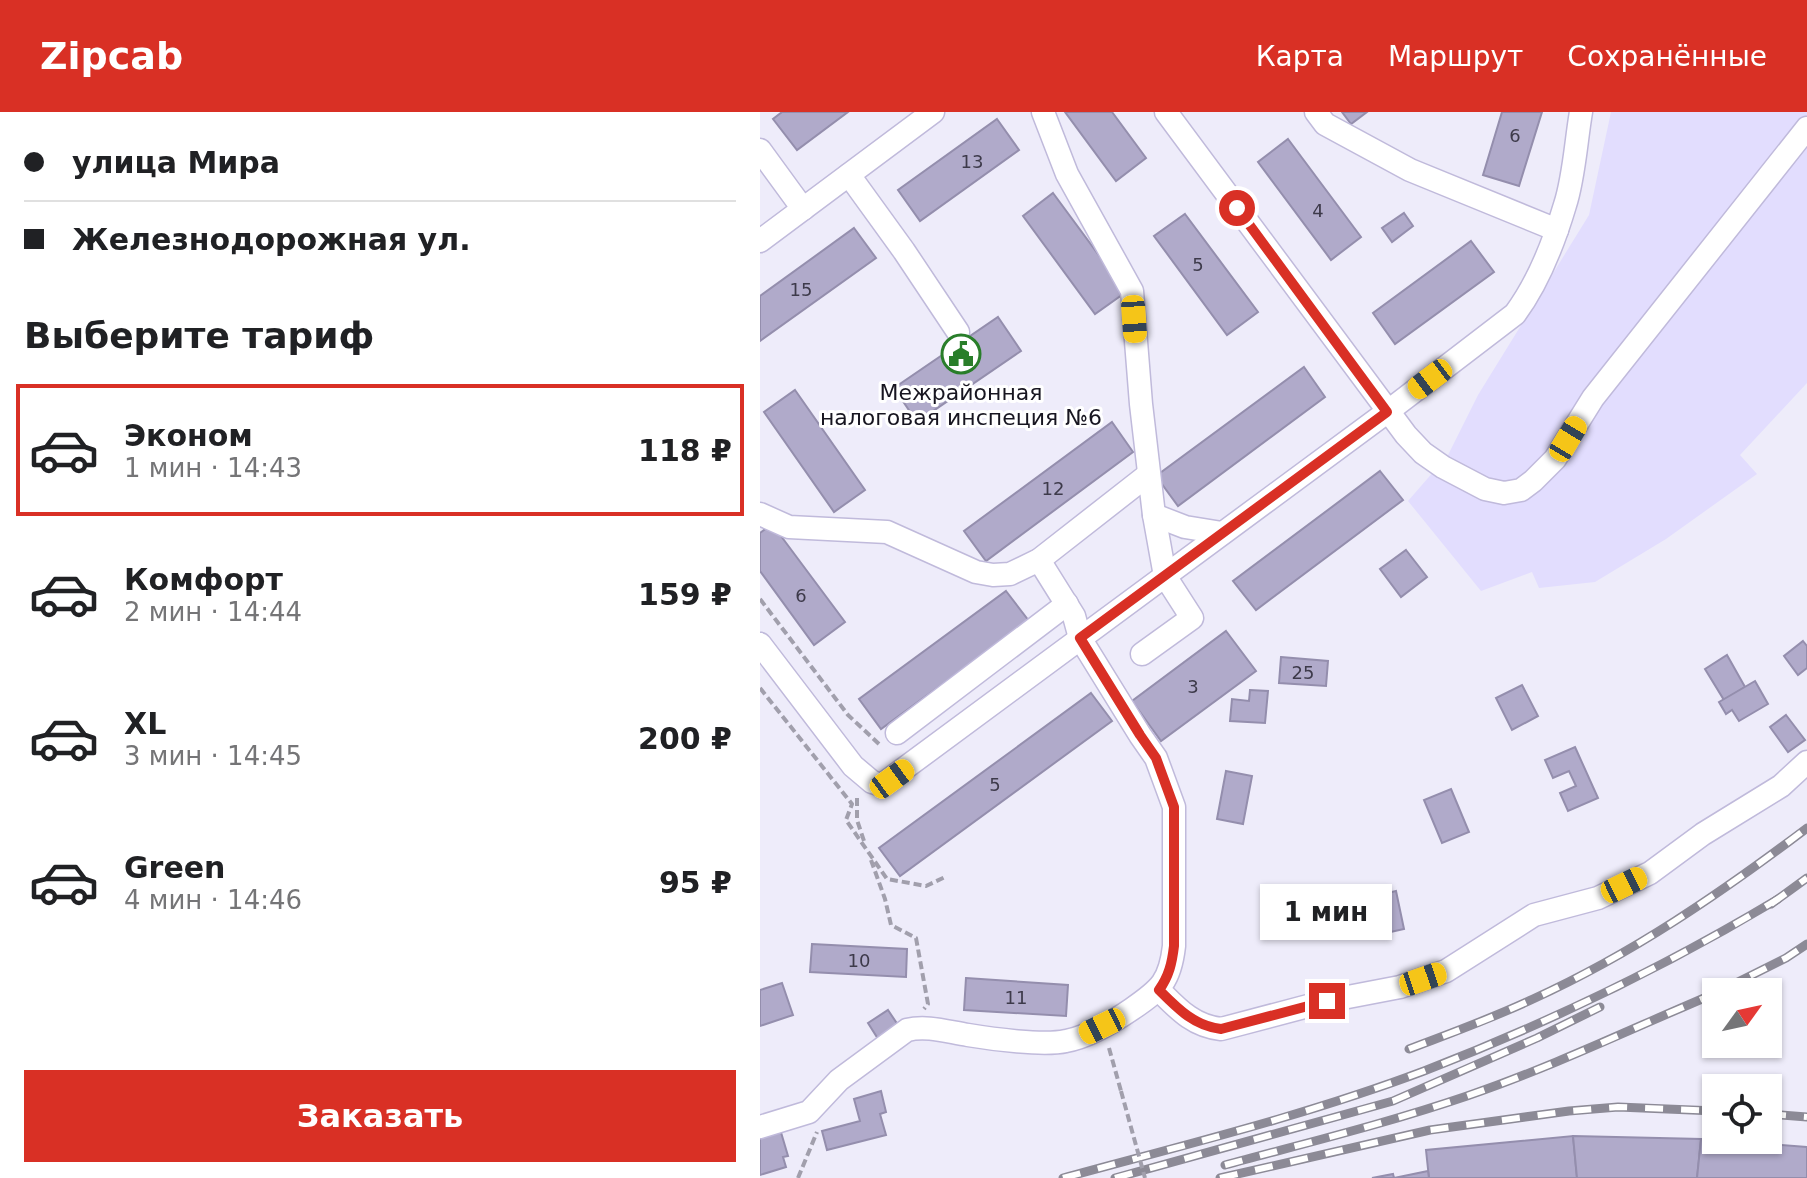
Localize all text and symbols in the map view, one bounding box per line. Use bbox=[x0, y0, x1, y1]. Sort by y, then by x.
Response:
text: Zipcab bbox=[40, 34, 183, 78]
text: Карта bbox=[1256, 40, 1344, 73]
text: Маршрут bbox=[1388, 40, 1523, 73]
text: Сохранённые bbox=[1567, 40, 1767, 73]
house number: 6 bbox=[1509, 125, 1521, 146]
text: улица Мира bbox=[72, 145, 280, 180]
house number: 13 bbox=[961, 151, 983, 172]
route start bbox=[1219, 190, 1255, 226]
house number: 4 bbox=[1312, 200, 1324, 221]
text: Железнодорожная ул. bbox=[72, 222, 471, 257]
house number: 5 bbox=[1192, 254, 1204, 275]
house number: 15 bbox=[790, 279, 812, 300]
car bbox=[1120, 294, 1148, 344]
text: Выберите тариф bbox=[24, 315, 374, 356]
public building icon: Межрайонная налоговая инспеция №6 bbox=[940, 333, 982, 375]
car bbox=[1404, 355, 1456, 403]
place label: Межрайонная налоговая инспеция №6 bbox=[820, 380, 1102, 430]
car bbox=[1545, 412, 1591, 466]
icon: car bbox=[28, 414, 100, 486]
text: Эконом bbox=[124, 418, 253, 453]
text: 118 ₽ bbox=[638, 433, 732, 468]
text: 1 мин · 14:43 bbox=[124, 453, 302, 483]
house number: 12 bbox=[1042, 478, 1064, 499]
icon: car bbox=[28, 558, 100, 630]
text: Комфорт bbox=[124, 562, 283, 597]
text: 159 ₽ bbox=[638, 577, 732, 612]
house number: 6 bbox=[795, 585, 807, 606]
text: 2 мин · 14:44 bbox=[124, 597, 302, 627]
house number: 25 bbox=[1292, 662, 1314, 683]
house number: 3 bbox=[1187, 676, 1199, 697]
icon: car bbox=[28, 702, 100, 774]
text: XL bbox=[124, 706, 166, 741]
text: 200 ₽ bbox=[638, 721, 732, 756]
text: 3 мин · 14:45 bbox=[124, 741, 302, 771]
car bbox=[866, 755, 918, 803]
house number: 5 bbox=[989, 774, 1001, 795]
icon: car bbox=[28, 846, 100, 918]
text: Green bbox=[124, 850, 225, 885]
car bbox=[1597, 864, 1651, 906]
text: 95 ₽ bbox=[659, 865, 732, 900]
text: 4 мин · 14:46 bbox=[124, 885, 302, 915]
callout: 1 мин bbox=[1261, 885, 1393, 941]
text: 1 мин bbox=[1284, 897, 1368, 927]
house number: 10 bbox=[848, 950, 870, 971]
car bbox=[1396, 960, 1450, 998]
north arrow bbox=[1702, 978, 1782, 1058]
map controls bbox=[1702, 978, 1782, 1154]
route end bbox=[1309, 983, 1345, 1019]
house number: 11 bbox=[1005, 987, 1027, 1008]
car bbox=[1075, 1005, 1129, 1047]
button: Заказать bbox=[24, 1070, 736, 1162]
button: locate bbox=[1702, 1074, 1782, 1154]

